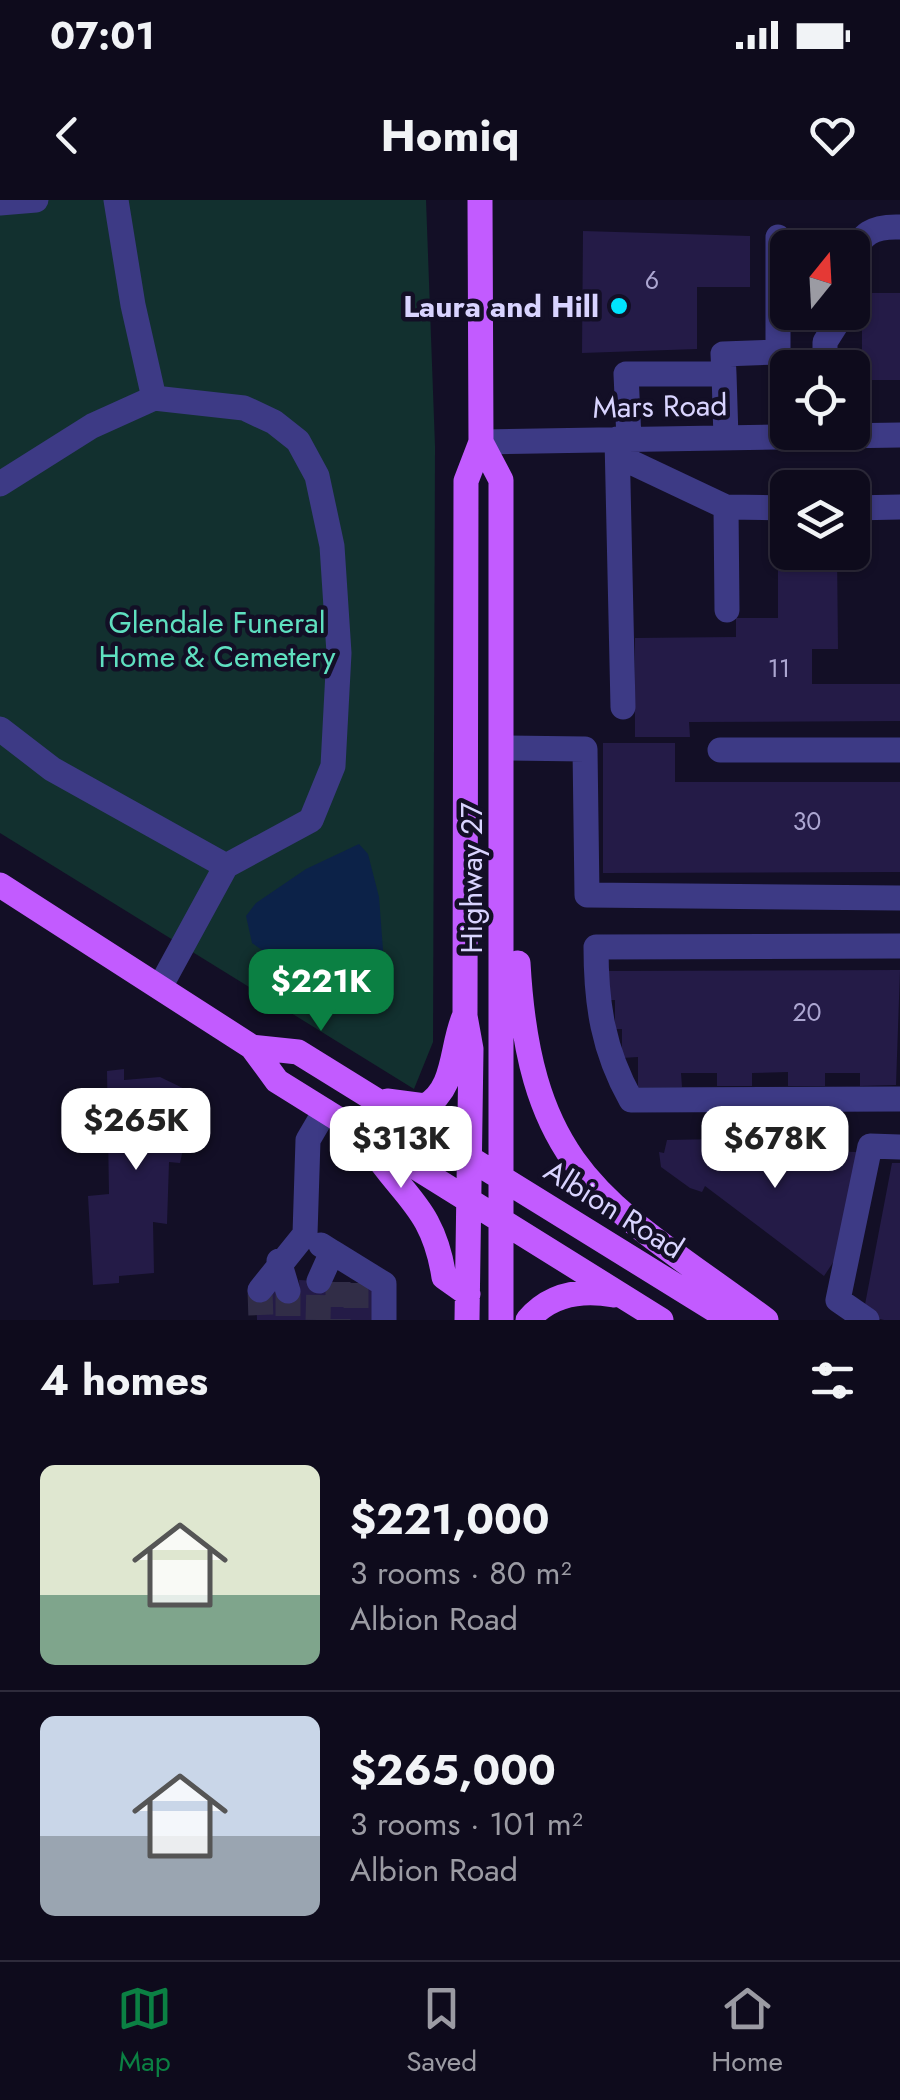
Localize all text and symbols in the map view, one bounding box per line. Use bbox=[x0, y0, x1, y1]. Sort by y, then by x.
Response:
text: 07:01 bbox=[50, 8, 155, 63]
text: Homiq bbox=[380, 103, 520, 168]
icon: back bbox=[40, 108, 95, 163]
icon: heart bbox=[805, 108, 860, 163]
north arrow bbox=[770, 230, 870, 330]
map controls bbox=[770, 230, 870, 570]
house number: 6 bbox=[645, 262, 659, 298]
place label: Laura and Hill bbox=[403, 285, 599, 328]
marker: Laura and Hill bbox=[608, 295, 630, 317]
button: locate bbox=[770, 350, 870, 450]
street label: Mars Road bbox=[592, 383, 728, 429]
button: layers bbox=[770, 470, 870, 570]
park label: Glendale Funeral Home & Cemetery bbox=[99, 601, 336, 678]
house number: 11 bbox=[768, 650, 790, 686]
street label: Highway 27 bbox=[450, 802, 493, 954]
house number: 30 bbox=[793, 803, 821, 839]
pin: $221K bbox=[251, 949, 391, 1034]
text: $221K bbox=[271, 958, 371, 1004]
house number: 20 bbox=[792, 994, 822, 1030]
pin: $265K bbox=[66, 1088, 206, 1173]
text: $265K bbox=[83, 1097, 189, 1143]
pin: $313K bbox=[331, 1106, 471, 1191]
pin: $678K bbox=[705, 1106, 845, 1191]
text: $313K bbox=[352, 1115, 450, 1161]
text: $678K bbox=[723, 1115, 827, 1161]
street label: Albion Road bbox=[536, 1149, 692, 1269]
text: 4 homes bbox=[40, 1350, 208, 1411]
icon: filters bbox=[805, 1353, 860, 1408]
text: $221,000 bbox=[350, 1489, 550, 1550]
icon: home bbox=[120, 1505, 240, 1625]
text: 3 rooms · 80 m² bbox=[350, 1550, 571, 1596]
text: Albion Road bbox=[350, 1596, 518, 1642]
text: $265,000 bbox=[350, 1740, 556, 1801]
icon: home bbox=[120, 1756, 240, 1876]
text: 3 rooms · 101 m² bbox=[350, 1801, 583, 1847]
text: Albion Road bbox=[350, 1847, 518, 1893]
tab: Map bbox=[117, 1981, 172, 2082]
tab: Saved bbox=[406, 1981, 477, 2082]
tab: Home bbox=[711, 1981, 783, 2082]

